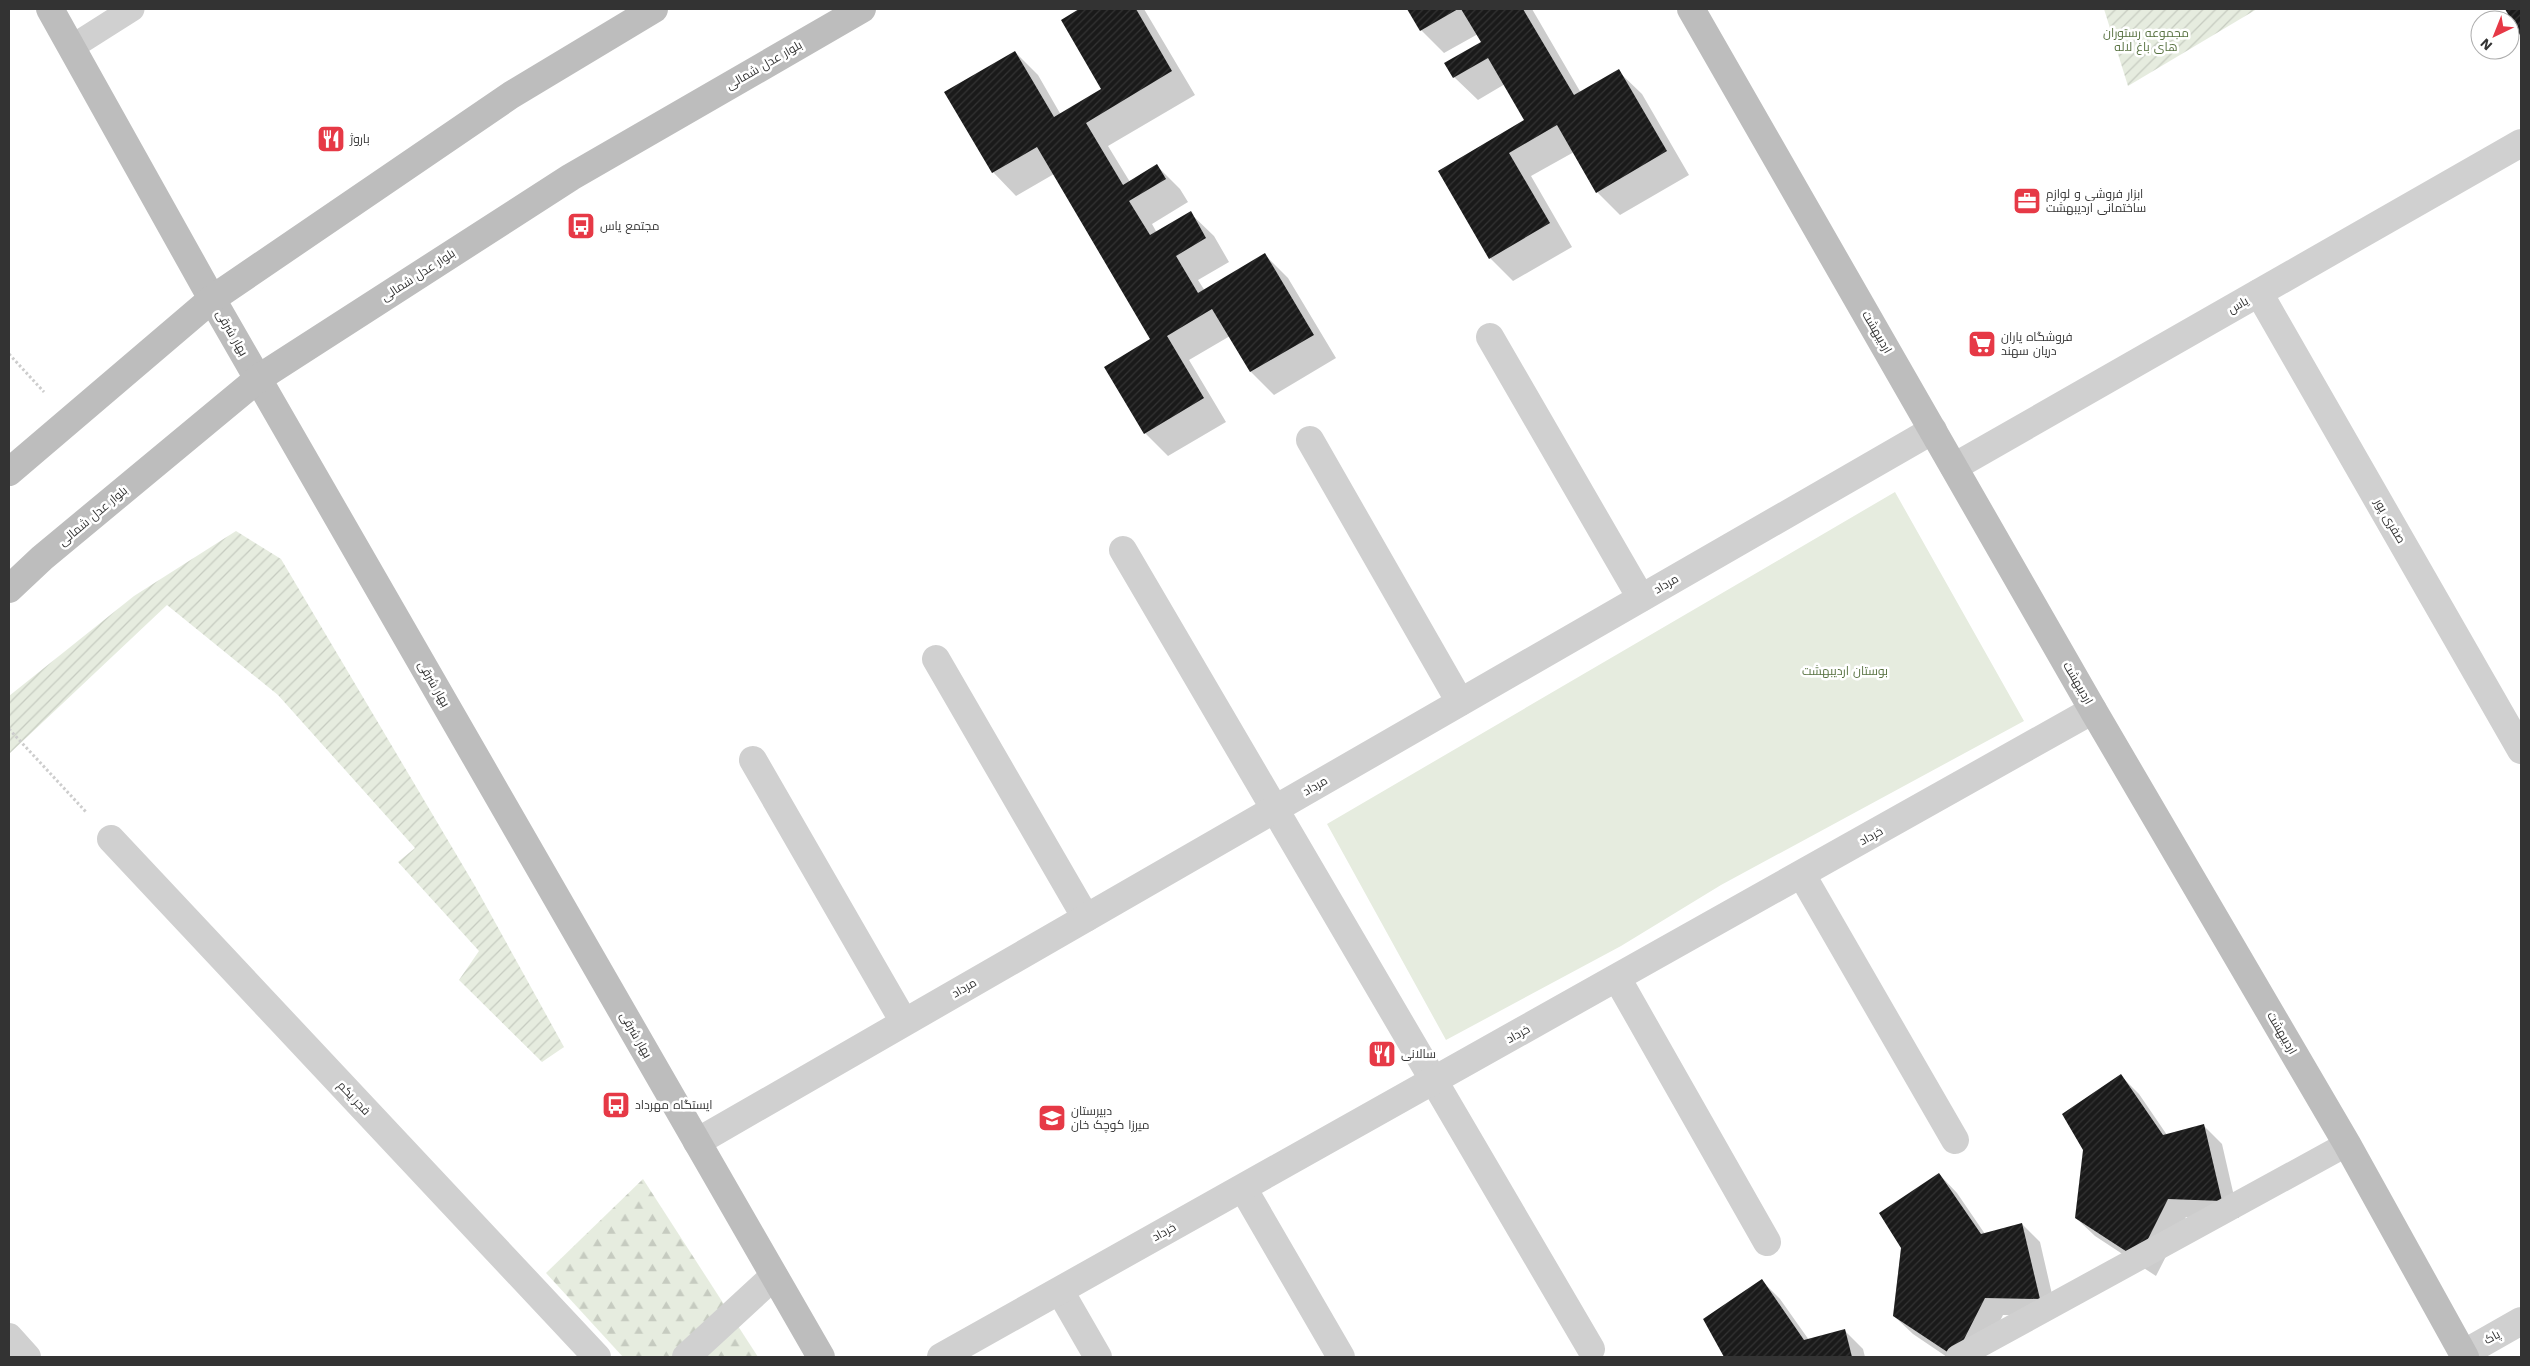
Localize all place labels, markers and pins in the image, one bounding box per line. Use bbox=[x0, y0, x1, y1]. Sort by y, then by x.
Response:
restaurant icon: باروژ bbox=[316, 124, 346, 154]
place label: باروژ bbox=[349, 132, 370, 146]
office icon: ابزار فروشی و لوازم ساختمانی اردیبهشت bbox=[2012, 186, 2042, 216]
place label: ابزار فروشی و لوازم ساختمانی اردیبهشت bbox=[2046, 187, 2146, 215]
bus stop icon: مجتمع یاس bbox=[566, 211, 596, 241]
place label: مجتمع یاس bbox=[600, 219, 660, 234]
supermarket icon: فروشگاه یاران دریان سهند bbox=[1967, 329, 1997, 359]
place label: فروشگاه یاران دریان سهند bbox=[2001, 330, 2073, 358]
restaurant icon: سالانی bbox=[1367, 1039, 1397, 1069]
place label: سالانی bbox=[1401, 1047, 1436, 1061]
bus stop icon: ایستگاه مهرداد bbox=[601, 1090, 631, 1120]
place label: ایستگاه مهرداد bbox=[635, 1098, 712, 1112]
school or university icon: دبیرستان میرزا کوچک خان bbox=[1037, 1103, 1067, 1133]
place label: دبیرستان میرزا کوچک خان bbox=[1071, 1104, 1150, 1134]

